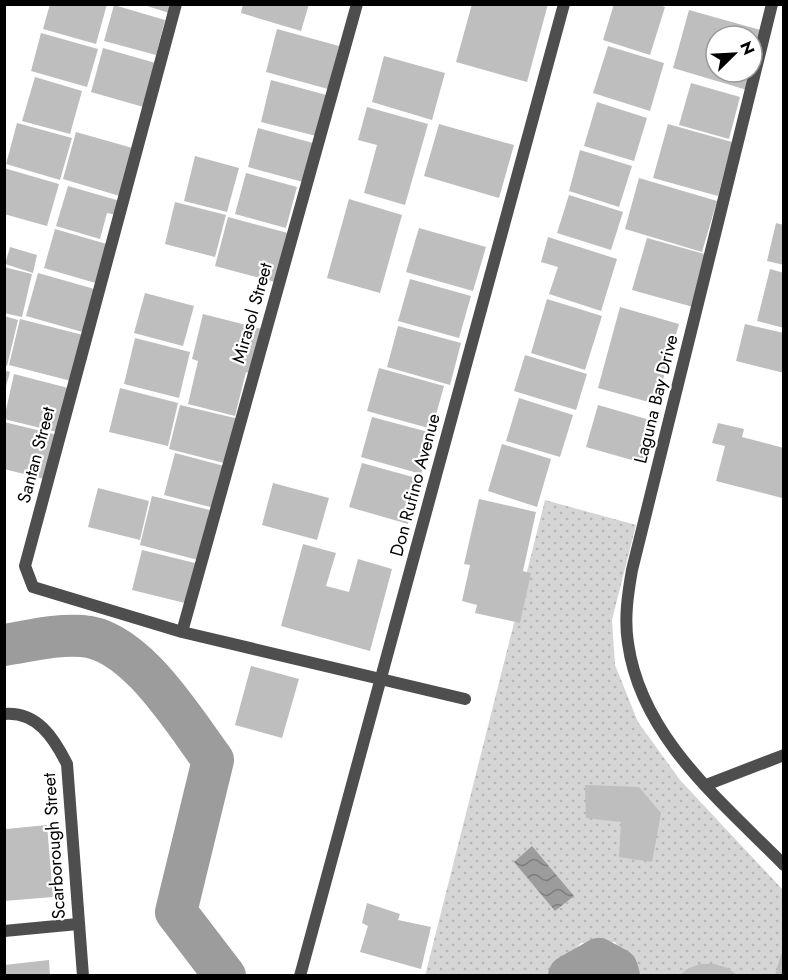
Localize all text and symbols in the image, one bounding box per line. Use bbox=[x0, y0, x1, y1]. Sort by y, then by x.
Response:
north arrow bbox=[704, 24, 764, 84]
text: N bbox=[734, 38, 760, 59]
street label: Mirasol Street bbox=[225, 259, 279, 366]
street label: Laguna Bay Drive bbox=[627, 332, 685, 466]
street label: Santan Street bbox=[11, 403, 62, 506]
street label: Don Rufino Avenue bbox=[383, 411, 447, 559]
street label: Scarborough Street bbox=[36, 771, 72, 920]

